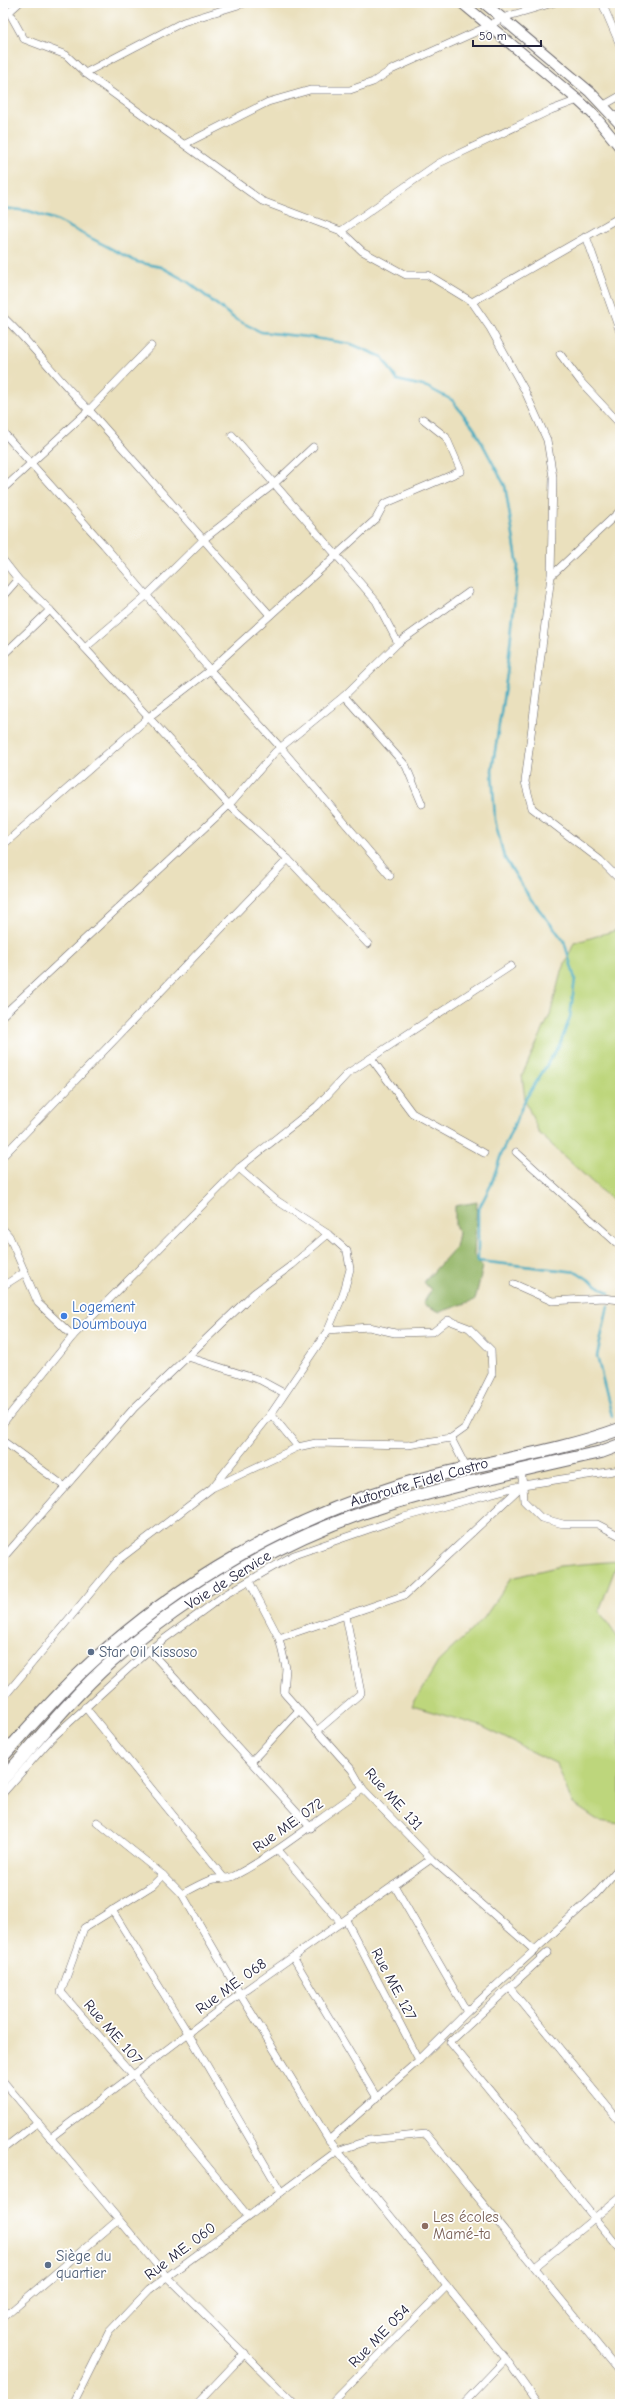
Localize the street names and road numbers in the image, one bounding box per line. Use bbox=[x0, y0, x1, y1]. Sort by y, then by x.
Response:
street label: Autoroute Fidel Castro bbox=[348, 1454, 490, 1510]
street label: Voie de Service bbox=[182, 1546, 275, 1614]
street label: Rue ME. 131 bbox=[361, 1764, 427, 1834]
street label: Rue ME. 072 bbox=[249, 1794, 327, 1856]
street label: Rue ME. 127 bbox=[368, 1945, 420, 2023]
street label: Rue ME. 068 bbox=[192, 1954, 270, 2018]
street label: Rue ME. 107 bbox=[80, 1996, 146, 2068]
street label: Rue ME. 060 bbox=[141, 2218, 219, 2284]
street label: Rue ME 054 bbox=[345, 2301, 413, 2371]

